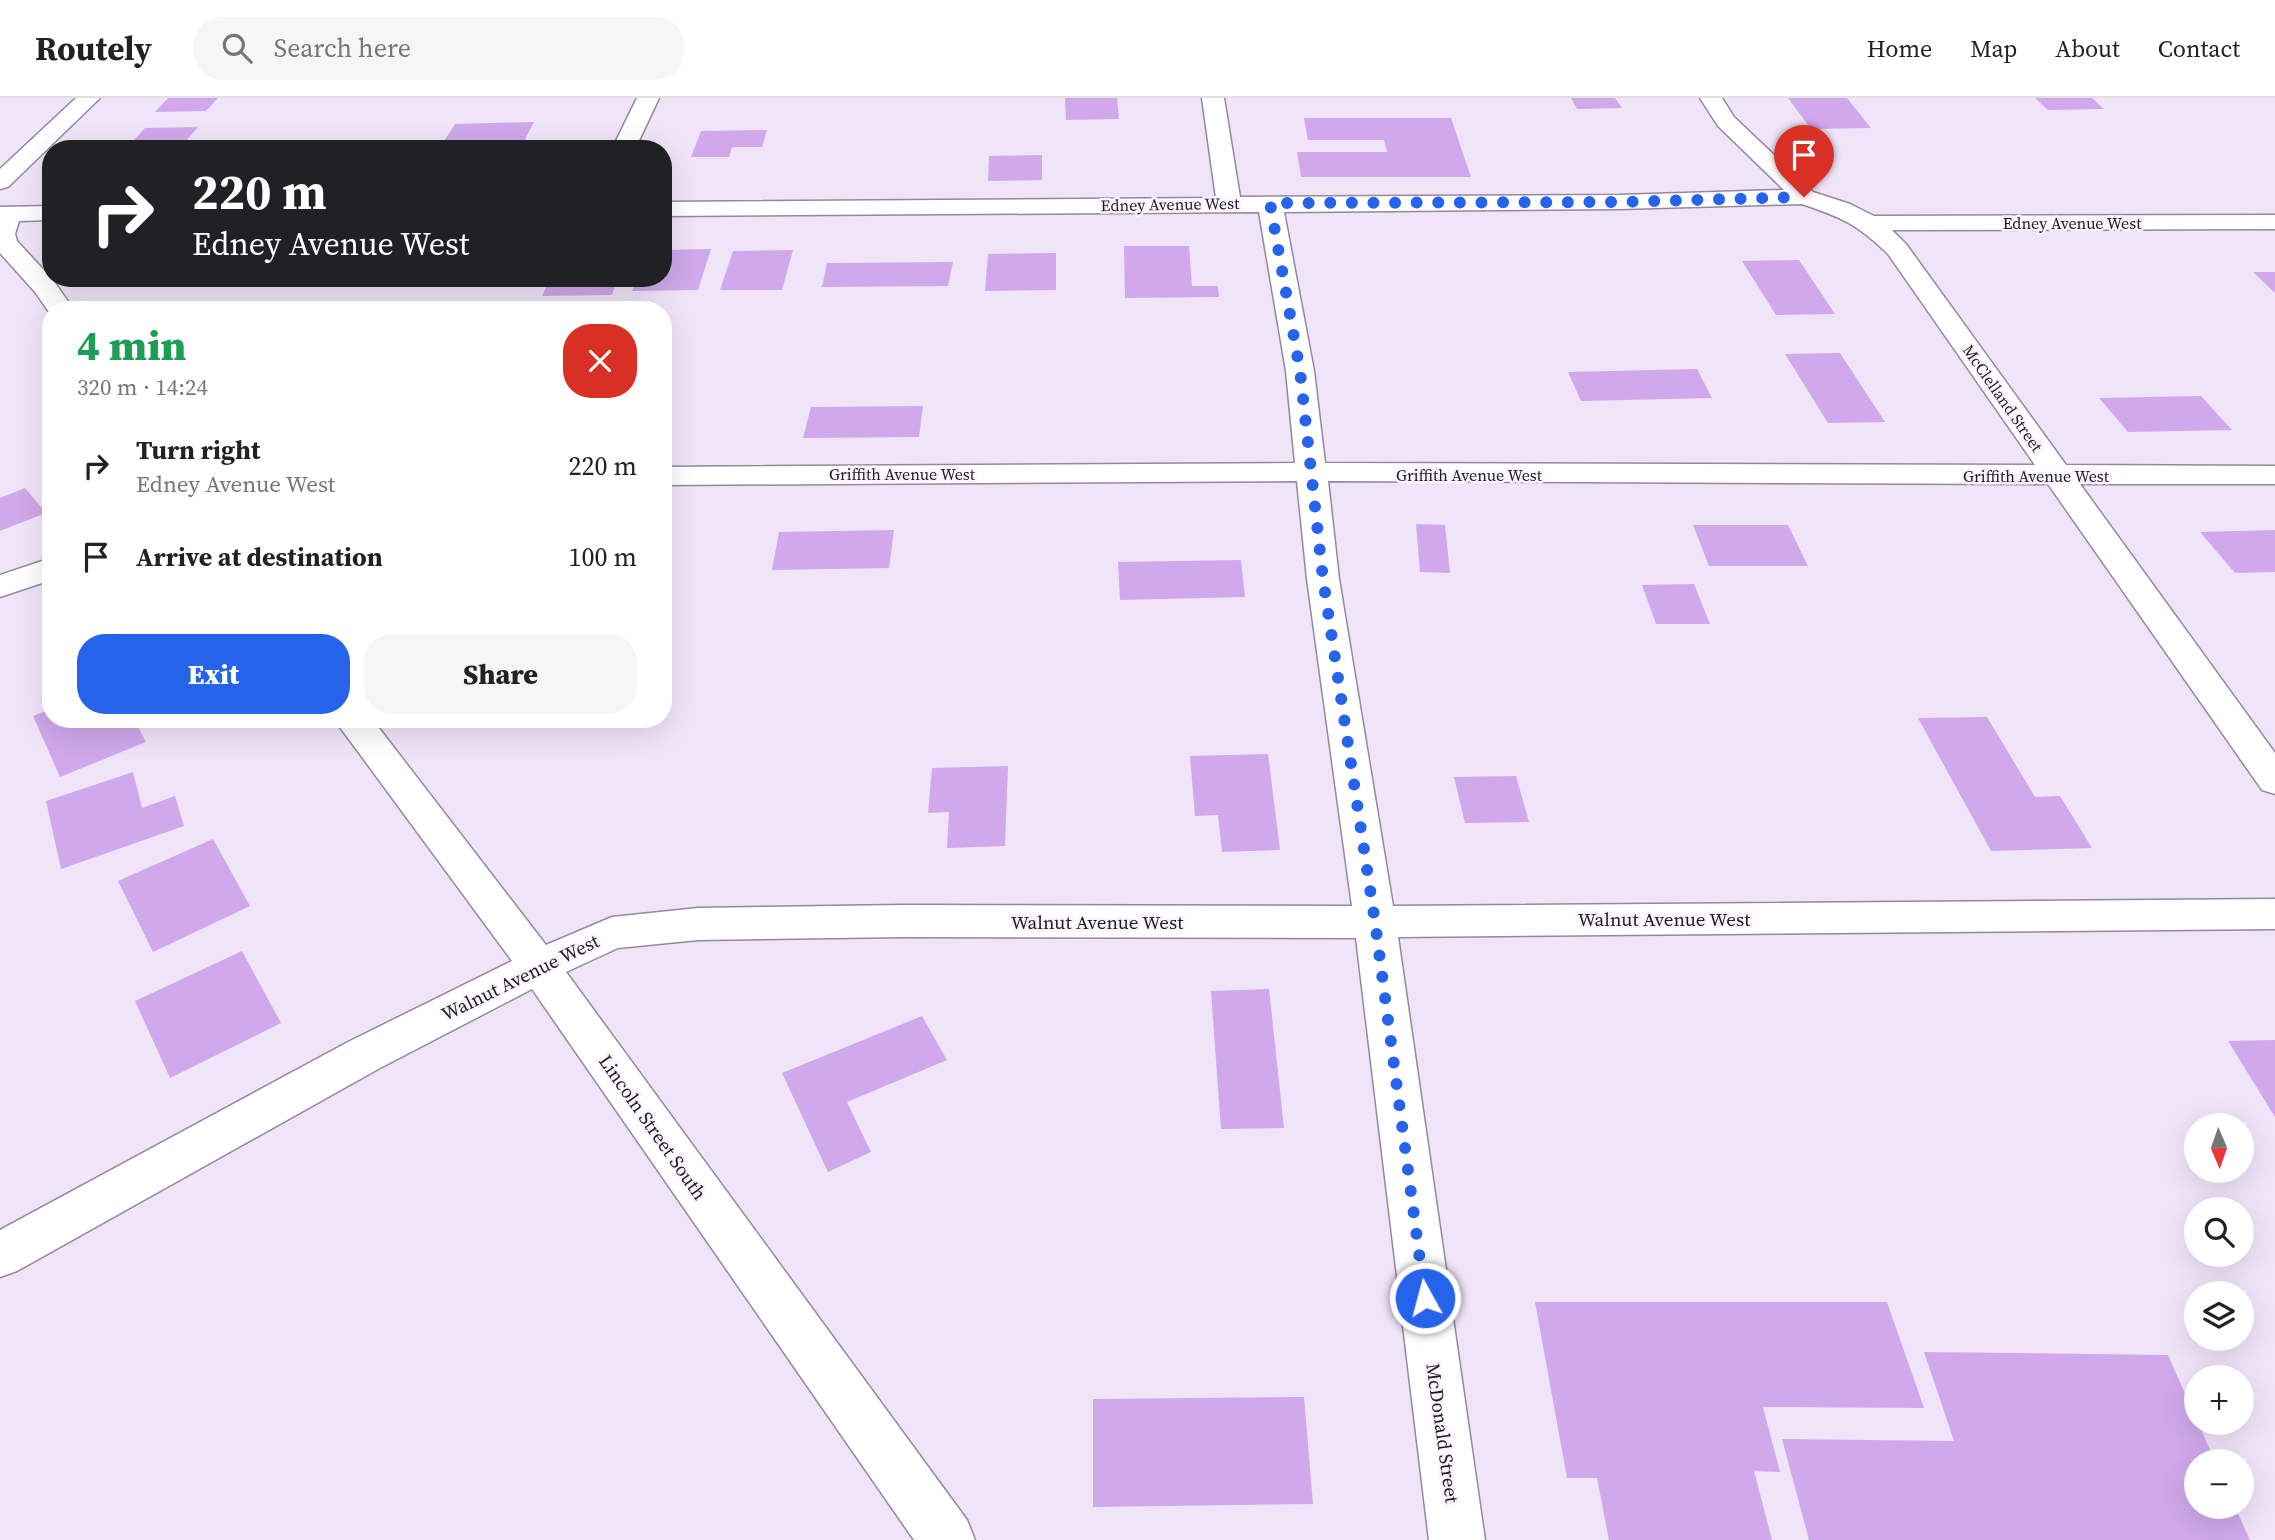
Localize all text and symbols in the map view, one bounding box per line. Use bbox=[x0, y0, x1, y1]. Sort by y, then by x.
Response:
search box bbox=[194, 17, 684, 80]
text: Routely bbox=[35, 26, 152, 71]
icon: search bbox=[218, 29, 256, 67]
text: Search here bbox=[274, 30, 411, 66]
text: Home bbox=[1867, 32, 1932, 65]
text: Map bbox=[1970, 32, 2017, 65]
text: About bbox=[2055, 32, 2120, 65]
text: Contact bbox=[2158, 32, 2240, 65]
pin bbox=[1774, 125, 1834, 197]
icon: arrive bbox=[1785, 136, 1823, 174]
text: 220 m bbox=[192, 158, 327, 225]
icon: right bbox=[77, 168, 168, 259]
street label: Edney Avenue West bbox=[1100, 192, 1240, 216]
street label: Edney Avenue West bbox=[2003, 212, 2142, 234]
text: Edney Avenue West bbox=[192, 222, 469, 266]
text: 4 min bbox=[77, 316, 187, 374]
button: close bbox=[563, 324, 637, 398]
street label: McClelland Street bbox=[1958, 340, 2049, 457]
text: 320 m · 14:24 bbox=[77, 371, 208, 403]
text: Turn right bbox=[136, 432, 260, 468]
icon: right bbox=[77, 447, 115, 485]
text: 220 m bbox=[569, 448, 637, 484]
street label: Griffith Avenue West bbox=[829, 463, 976, 485]
street label: Griffith Avenue West bbox=[1396, 464, 1543, 486]
street label: Griffith Avenue West bbox=[1963, 465, 2110, 487]
text: Edney Avenue West bbox=[136, 468, 335, 500]
icon: arrive bbox=[77, 538, 115, 576]
text: Arrive at destination bbox=[136, 539, 383, 575]
text: 100 m bbox=[569, 539, 637, 575]
button: Exit bbox=[77, 634, 350, 714]
button: Share bbox=[364, 634, 637, 714]
street label: Walnut Avenue West bbox=[1578, 906, 1751, 932]
street label: Walnut Avenue West bbox=[1011, 909, 1184, 935]
street label: Walnut Avenue West bbox=[437, 927, 604, 1027]
street label: Lincoln Street South bbox=[593, 1049, 713, 1205]
north arrow bbox=[2184, 1113, 2254, 1183]
map controls bbox=[2184, 1113, 2254, 1519]
button: search bbox=[2184, 1197, 2254, 1267]
position arrow bbox=[1388, 1261, 1462, 1335]
button: layers bbox=[2184, 1281, 2254, 1351]
street label: McDonald Street bbox=[1420, 1361, 1466, 1505]
button: + bbox=[2184, 1365, 2254, 1435]
button: − bbox=[2184, 1449, 2254, 1519]

